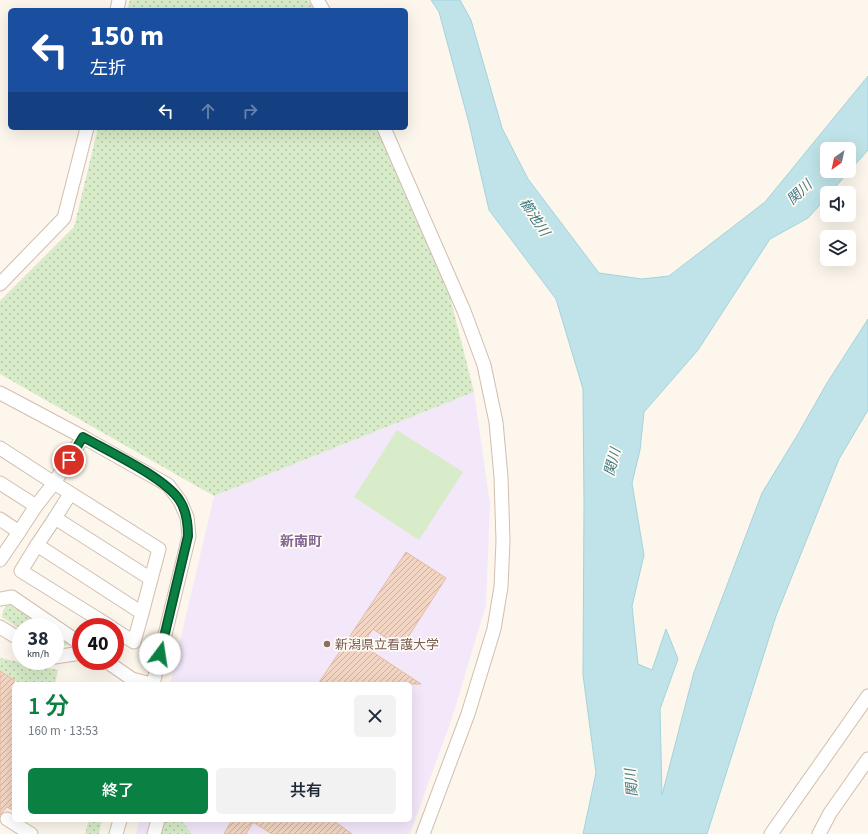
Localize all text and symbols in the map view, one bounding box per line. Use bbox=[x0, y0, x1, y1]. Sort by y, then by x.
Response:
text: 150 m bbox=[90, 16, 164, 56]
icon: left bbox=[24, 24, 76, 76]
text: 左折 bbox=[90, 56, 126, 81]
icon: left bbox=[155, 100, 177, 122]
icon: ahead bbox=[197, 100, 219, 122]
icon: right bbox=[239, 100, 261, 122]
north arrow bbox=[820, 142, 856, 178]
map controls bbox=[820, 142, 856, 266]
water label: 関川 bbox=[783, 175, 818, 210]
button: sound bbox=[820, 186, 856, 222]
water label: 櫛池川 bbox=[514, 194, 555, 242]
button: layers bbox=[820, 230, 856, 266]
pin bbox=[52, 443, 86, 477]
water label: 関川 bbox=[600, 444, 627, 478]
icon: arrive bbox=[58, 449, 80, 471]
district label: 新南町 bbox=[280, 532, 322, 552]
speed limit sign: 40 bbox=[72, 618, 124, 670]
text: 38 bbox=[27, 625, 49, 653]
position arrow bbox=[139, 633, 181, 675]
place label: 新潟県立看護大学 bbox=[335, 636, 439, 654]
marker: 新潟県立看護大学 bbox=[322, 639, 332, 649]
text: km/h bbox=[27, 647, 49, 661]
text: 1 分 bbox=[28, 689, 69, 724]
button: close bbox=[354, 695, 396, 737]
text: 160 m · 13:53 bbox=[28, 722, 98, 740]
water label: 関川 bbox=[621, 766, 643, 798]
button: 終了 bbox=[28, 768, 208, 814]
button: 共有 bbox=[216, 768, 396, 814]

